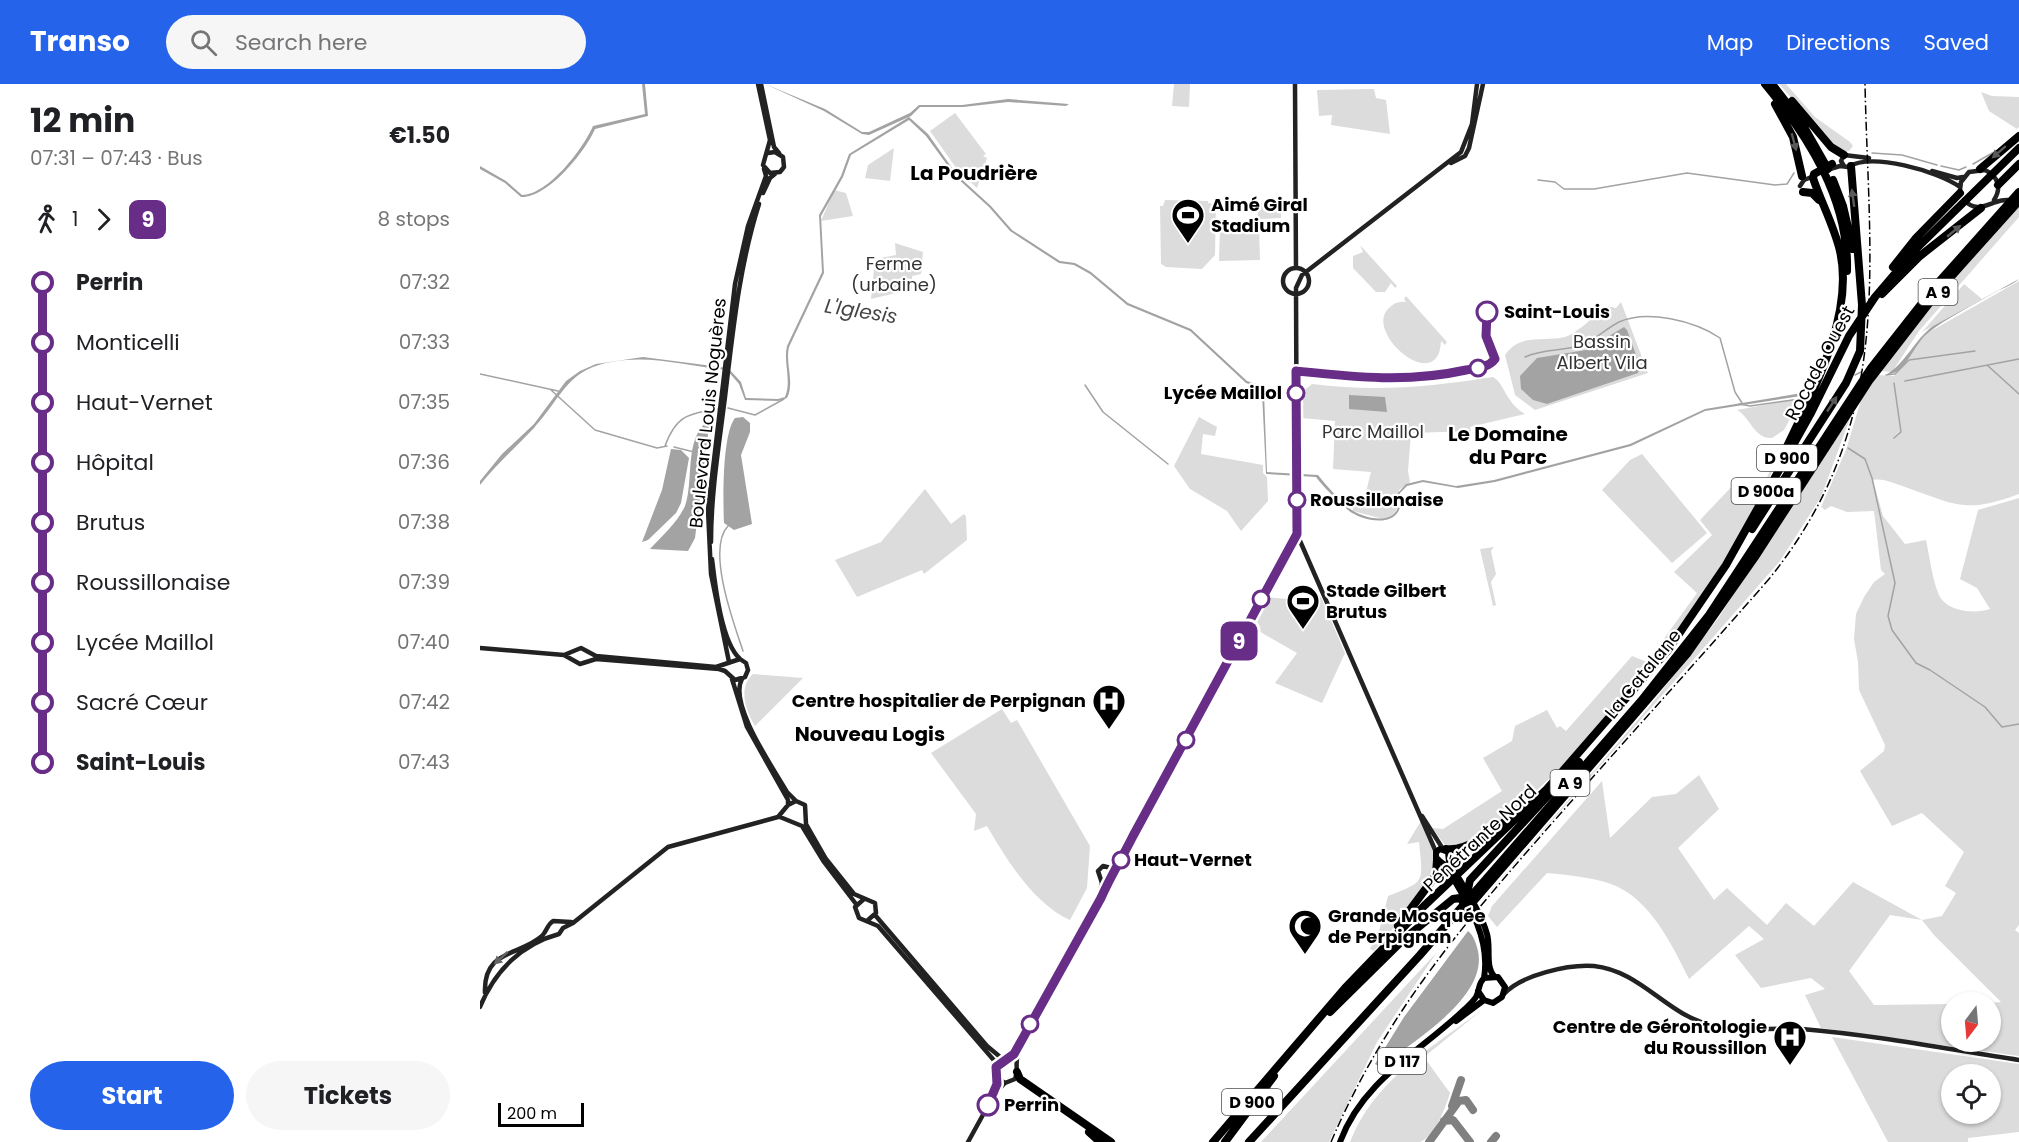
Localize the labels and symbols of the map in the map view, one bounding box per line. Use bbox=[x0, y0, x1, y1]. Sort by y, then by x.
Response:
one-way arrow bbox=[1789, 133, 1799, 151]
one-way arrow bbox=[1992, 145, 2007, 158]
district label: La Poudrière bbox=[910, 159, 1038, 187]
one-way arrow bbox=[1848, 188, 1857, 207]
place label: Aimé Giral Stadium bbox=[1211, 192, 1308, 238]
sports icon: Aimé Giral Stadium bbox=[1170, 197, 1206, 244]
one-way arrow bbox=[1946, 225, 1961, 238]
park label: Ferme (urbaine) bbox=[851, 251, 937, 297]
road number: A 9 bbox=[1918, 279, 1958, 305]
water label: L'Iglesis bbox=[823, 291, 899, 331]
street label: Boulevard Louis Noguères bbox=[683, 297, 732, 529]
place label: Saint-Louis bbox=[1504, 299, 1610, 324]
marker: Saint-Louis bbox=[1476, 301, 1498, 323]
street label: Rocade Ouest bbox=[1779, 301, 1860, 424]
park label: Bassin Albert Vila bbox=[1556, 329, 1648, 375]
unlabelled marker bbox=[1469, 359, 1487, 377]
place label: Lycée Maillol bbox=[1164, 380, 1282, 405]
marker: Lycée Maillol bbox=[1287, 384, 1305, 402]
one-way arrow bbox=[1826, 396, 1837, 412]
park label: Parc Maillol bbox=[1322, 419, 1424, 444]
district label: Le Domaine du Parc bbox=[1448, 420, 1568, 471]
road number: D 900 bbox=[1757, 445, 1817, 471]
road number: D 900a bbox=[1732, 478, 1800, 504]
place label: Roussillonaise bbox=[1310, 487, 1444, 512]
marker: Roussillonaise bbox=[1288, 491, 1306, 509]
place label: Stade Gilbert Brutus bbox=[1326, 578, 1446, 624]
sports icon: Stade Gilbert Brutus bbox=[1285, 583, 1321, 630]
unlabelled marker bbox=[1252, 590, 1270, 608]
line badge: 9 bbox=[1220, 622, 1258, 660]
street label: La Catalane bbox=[1599, 624, 1687, 724]
hospital icon: Centre hospitalier de Perpignan bbox=[1091, 683, 1127, 730]
place label: Centre hospitalier de Perpignan bbox=[792, 688, 1086, 713]
district label: Nouveau Logis bbox=[795, 720, 945, 748]
unlabelled marker bbox=[1177, 731, 1195, 749]
road number: A 9 bbox=[1550, 770, 1590, 796]
street label: Pénétrante Nord bbox=[1417, 778, 1542, 897]
place label: Haut-Vernet bbox=[1134, 847, 1252, 872]
marker: Haut-Vernet bbox=[1112, 851, 1130, 869]
place label: Grande Mosquée de Perpignan bbox=[1328, 903, 1485, 949]
mosque icon: Grande Mosquée de Perpignan bbox=[1287, 908, 1323, 955]
one-way arrow bbox=[494, 951, 509, 964]
north arrow bbox=[1941, 992, 2001, 1052]
place label: Centre de Gérontologie du Roussillon bbox=[1553, 1014, 1767, 1060]
unlabelled marker bbox=[1021, 1015, 1039, 1033]
hospital icon: Centre de Gérontologie du Roussillon bbox=[1772, 1019, 1808, 1066]
road number: D 117 bbox=[1378, 1048, 1426, 1074]
road number: D 900 bbox=[1222, 1089, 1282, 1115]
place label: Perrin bbox=[1004, 1092, 1059, 1117]
marker: Perrin bbox=[977, 1094, 999, 1116]
scale bar bbox=[498, 1100, 584, 1128]

